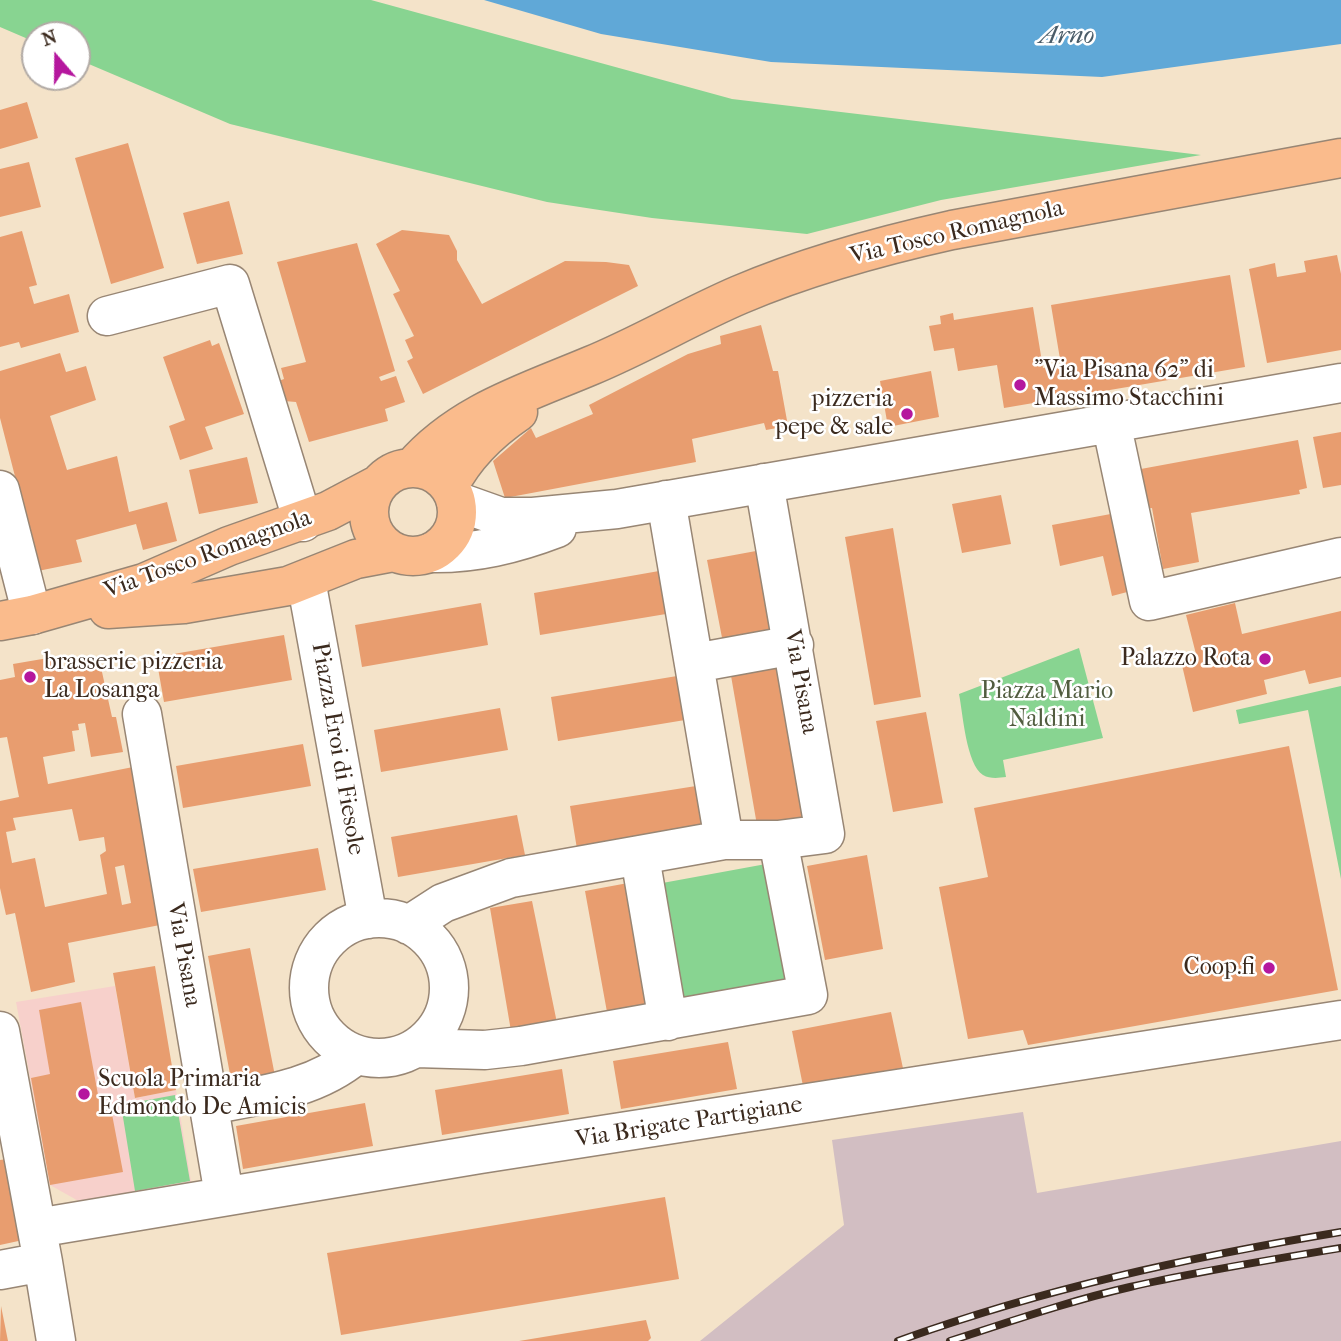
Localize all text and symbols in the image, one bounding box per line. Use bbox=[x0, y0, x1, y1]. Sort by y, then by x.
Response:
north arrow bbox=[21, 21, 91, 91]
water label: Arno bbox=[1039, 21, 1095, 53]
text: N bbox=[39, 25, 60, 51]
street label: Via Tosco Romagnola bbox=[847, 194, 1067, 272]
place label: "Via Pisana 62" di Massimo Stacchini bbox=[1034, 357, 1224, 413]
marker: "Via Pisana 62" di Massimo Stacchini bbox=[1012, 377, 1028, 393]
place label: pizzeria pepe & sale bbox=[775, 386, 893, 442]
marker: pizzeria pepe & sale bbox=[899, 406, 915, 422]
street label: Via Tosco Romagnola bbox=[100, 504, 316, 606]
street label: Via Pisana bbox=[777, 628, 823, 736]
street label: Piazza Eroi di Fiesole bbox=[304, 641, 370, 857]
place label: Palazzo Rota bbox=[1121, 645, 1251, 673]
place label: brasserie pizzeria La Losanga bbox=[44, 649, 223, 705]
marker: Palazzo Rota bbox=[1257, 651, 1273, 667]
marker: brasserie pizzeria La Losanga bbox=[22, 669, 38, 685]
park label: Piazza Mario Naldini bbox=[981, 678, 1113, 734]
street label: Via Pisana bbox=[160, 901, 206, 1009]
place label: Coop.fi bbox=[1183, 954, 1255, 982]
marker: Coop.fi bbox=[1261, 960, 1277, 976]
place label: Scuola Primaria Edmondo De Amicis bbox=[98, 1066, 306, 1122]
marker: Scuola Primaria Edmondo De Amicis bbox=[76, 1086, 92, 1102]
street label: Via Brigate Partigiane bbox=[574, 1091, 804, 1155]

